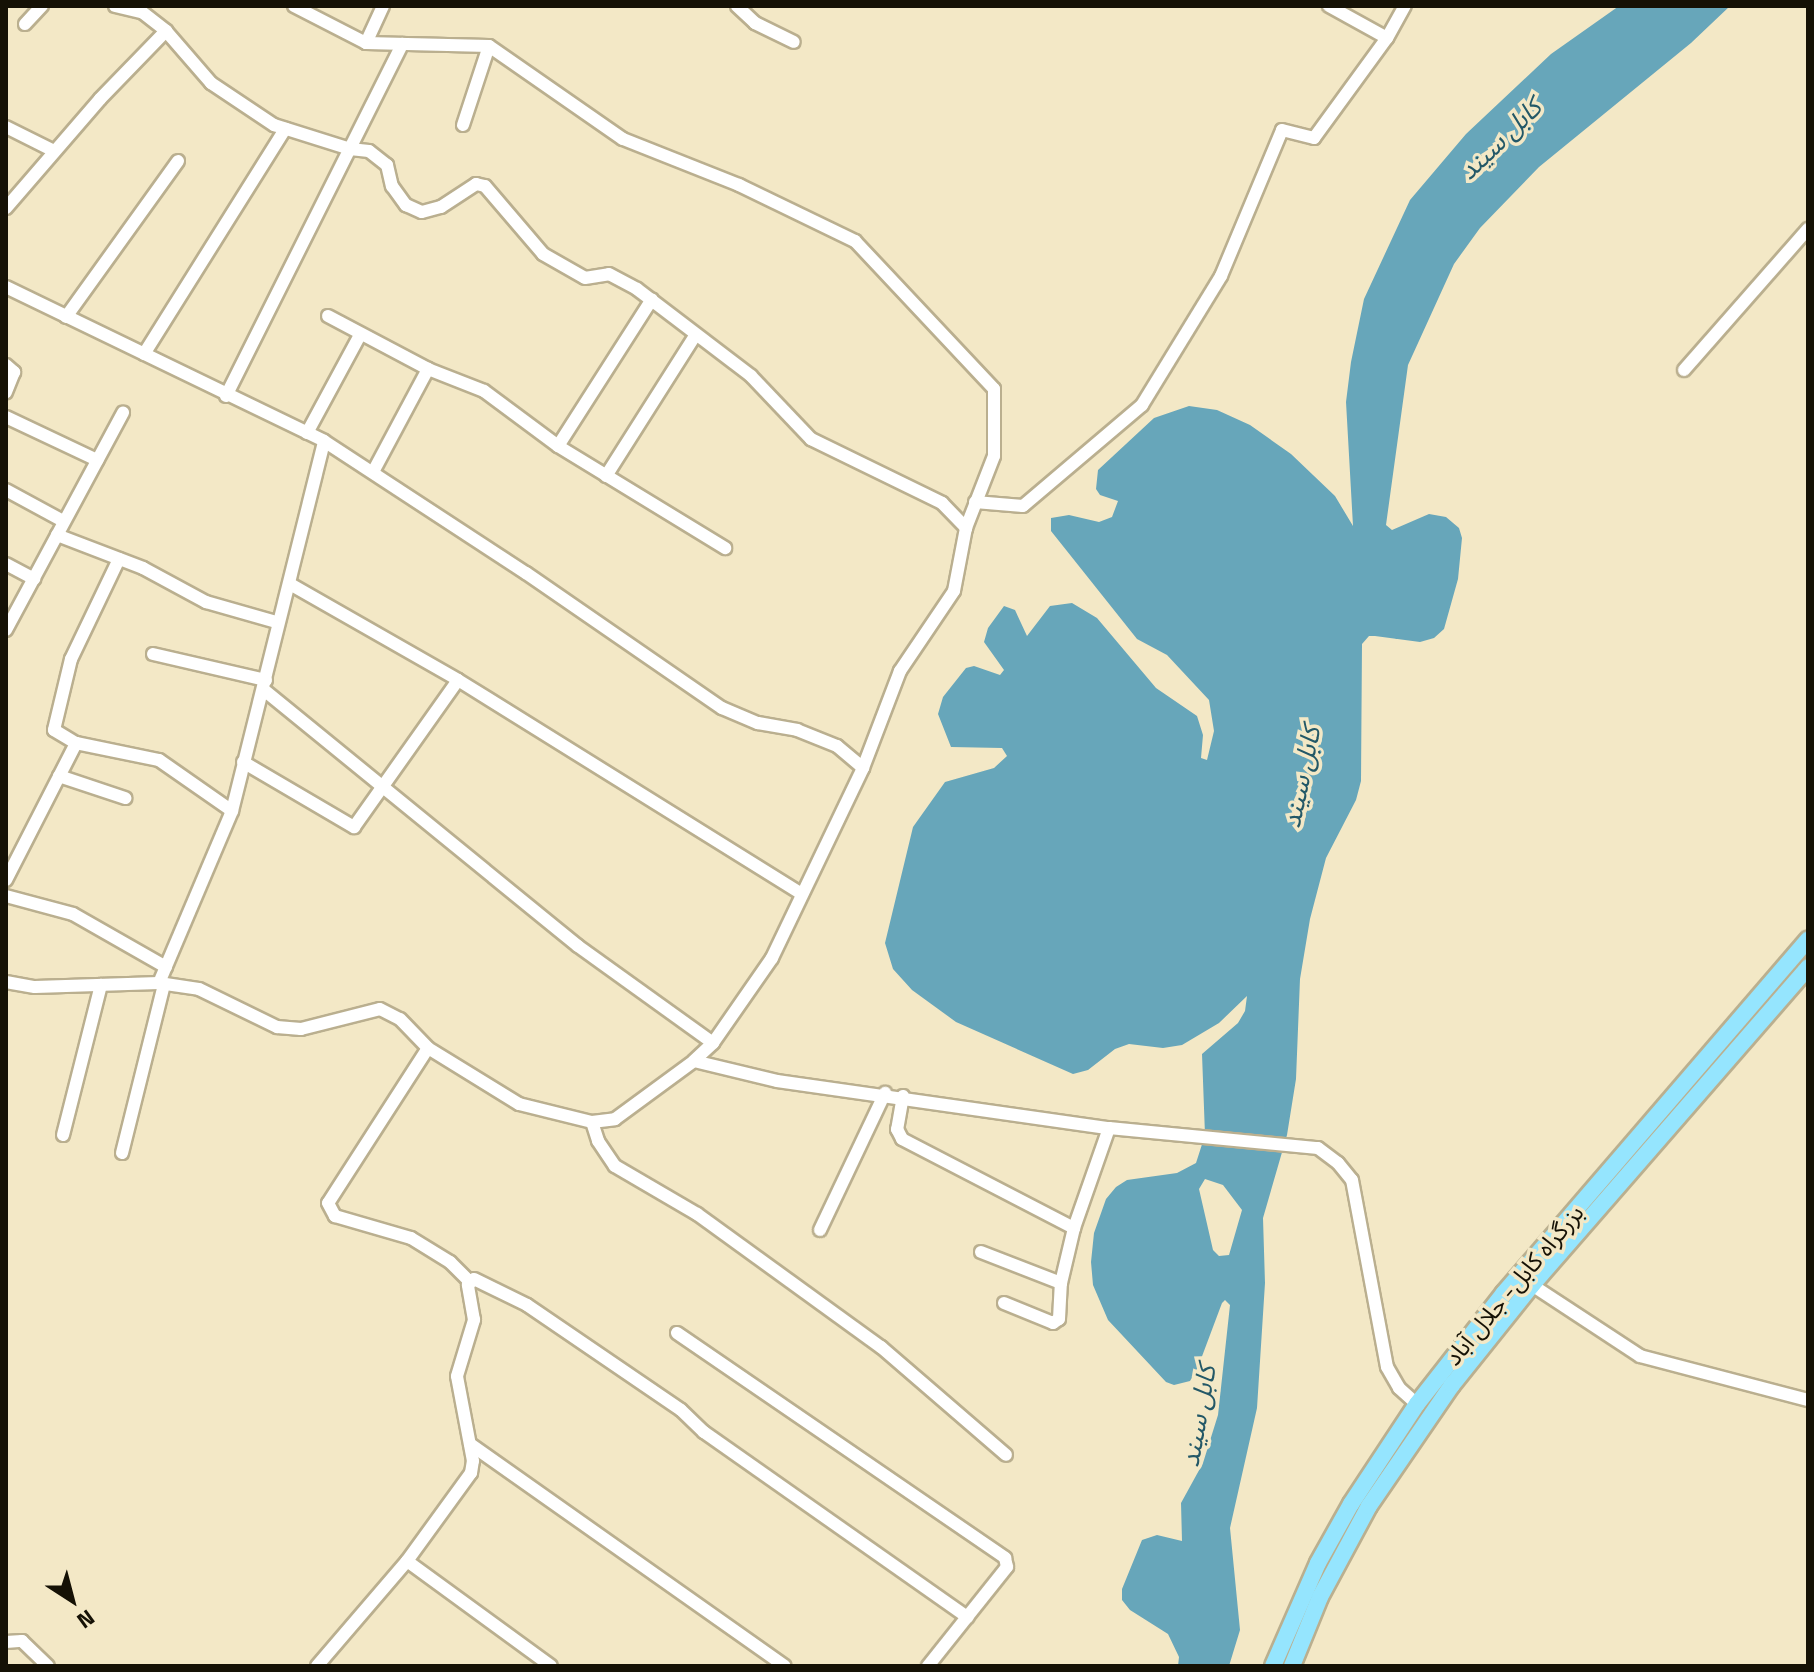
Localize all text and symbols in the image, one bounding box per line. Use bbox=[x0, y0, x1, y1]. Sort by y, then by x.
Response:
water label: کابل سيند bbox=[1452, 92, 1548, 186]
water label: کابل سيند bbox=[1275, 723, 1327, 831]
street label: بزرگراه کابل- جلال آباد bbox=[1438, 1199, 1590, 1371]
water label: کابل سيند bbox=[1174, 1363, 1222, 1469]
north arrow bbox=[32, 1560, 112, 1640]
text: N bbox=[70, 1601, 102, 1638]

